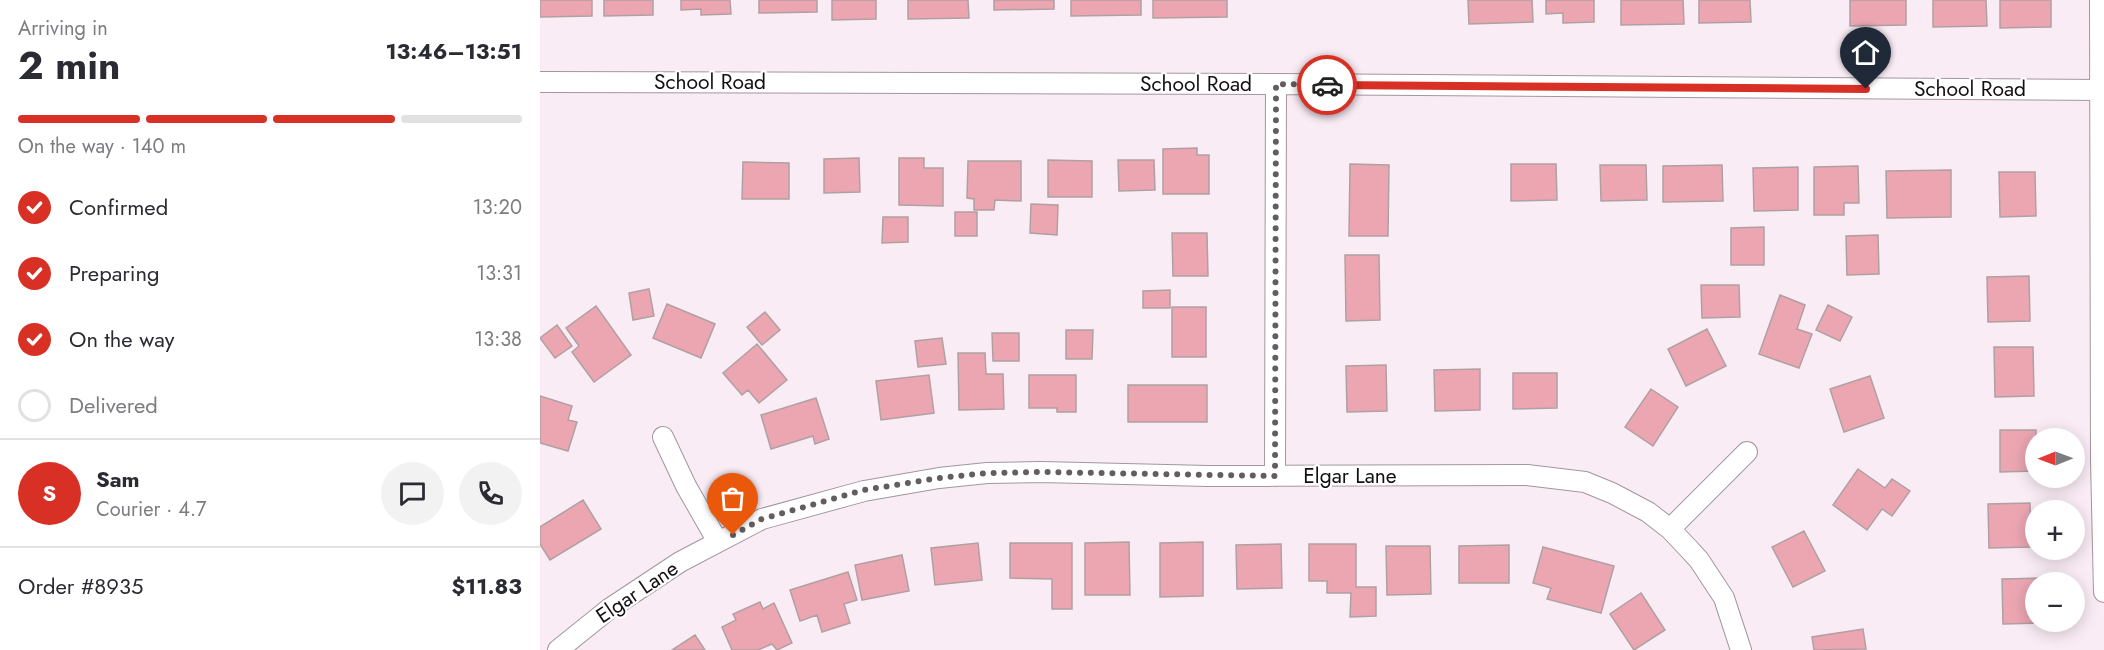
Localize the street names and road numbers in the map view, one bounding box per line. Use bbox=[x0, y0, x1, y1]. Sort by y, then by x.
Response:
street label: School Road bbox=[654, 67, 766, 97]
street label: School Road bbox=[1140, 69, 1252, 99]
street label: School Road bbox=[1914, 74, 2026, 104]
street label: Elgar Lane bbox=[1303, 461, 1397, 491]
street label: Elgar Lane bbox=[590, 553, 684, 631]

